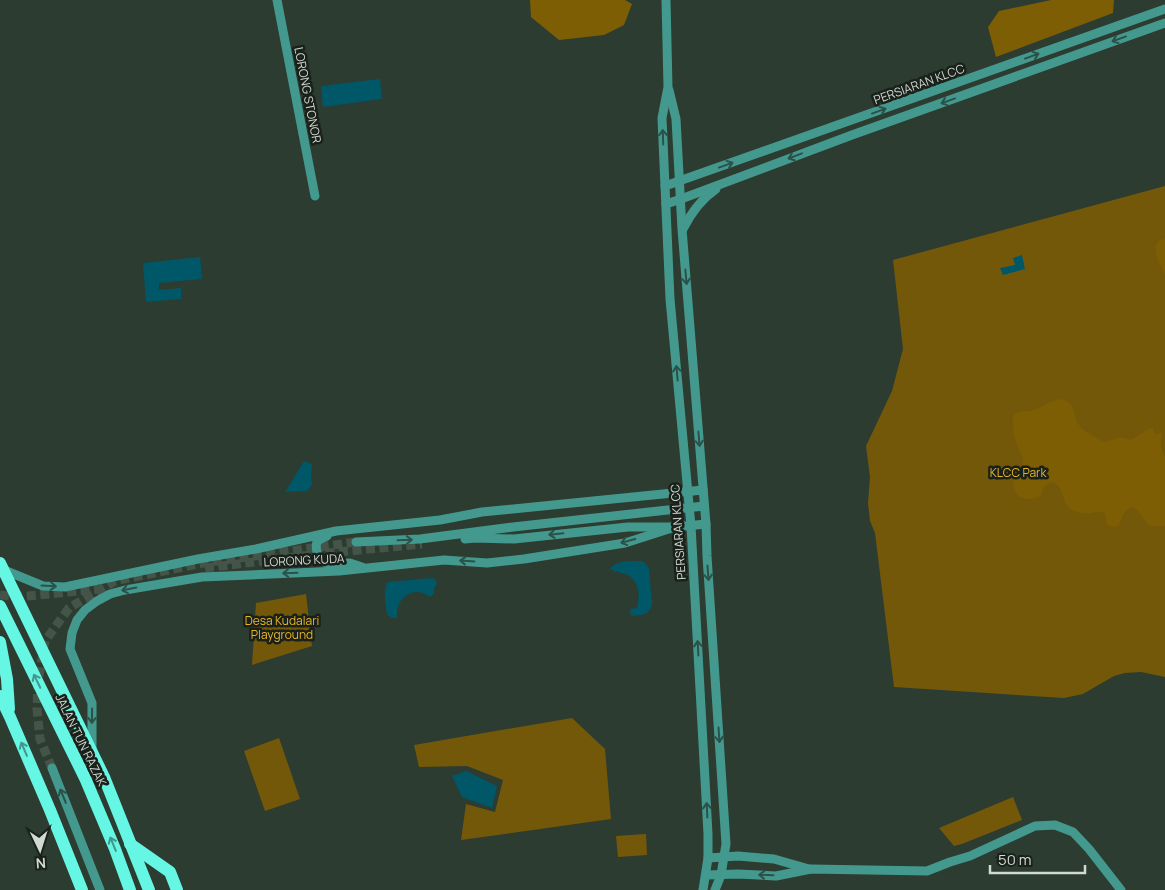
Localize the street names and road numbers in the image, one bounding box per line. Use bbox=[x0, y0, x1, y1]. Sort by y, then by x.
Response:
street label: LORONG STONOR bbox=[290, 45, 326, 145]
street label: PERSIARAN KLCC bbox=[871, 60, 967, 108]
street label: PERSIARAN KLCC bbox=[666, 483, 690, 580]
street label: LORONG KUDA bbox=[263, 549, 345, 571]
street label: JALAN TUN RAZAK bbox=[51, 691, 111, 790]

